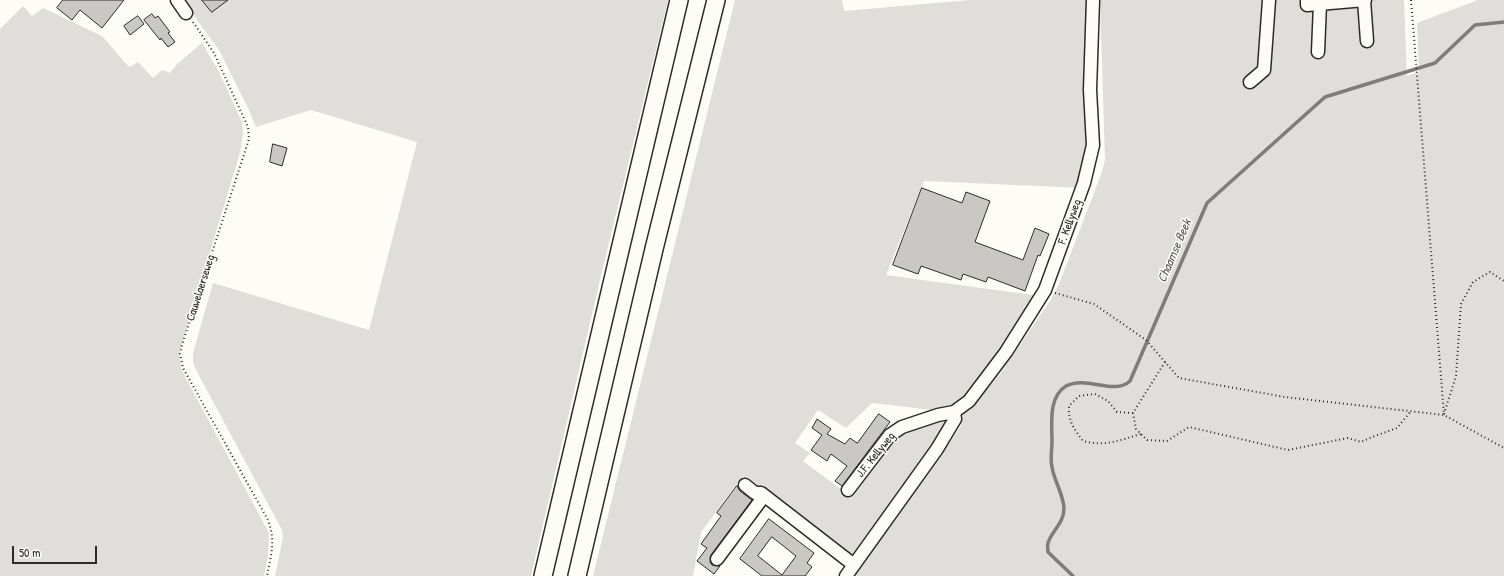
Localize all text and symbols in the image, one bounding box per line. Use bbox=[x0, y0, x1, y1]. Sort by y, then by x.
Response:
street label: F. Kellyweg bbox=[1055, 198, 1085, 246]
water label: Chaamse Beek bbox=[1155, 217, 1195, 285]
street label: Cauwelaerseweg bbox=[184, 253, 218, 323]
street label: J.F. Kellyweg bbox=[853, 430, 899, 480]
scale bar bbox=[14, 538, 99, 564]
text: 50 m bbox=[19, 544, 40, 561]

